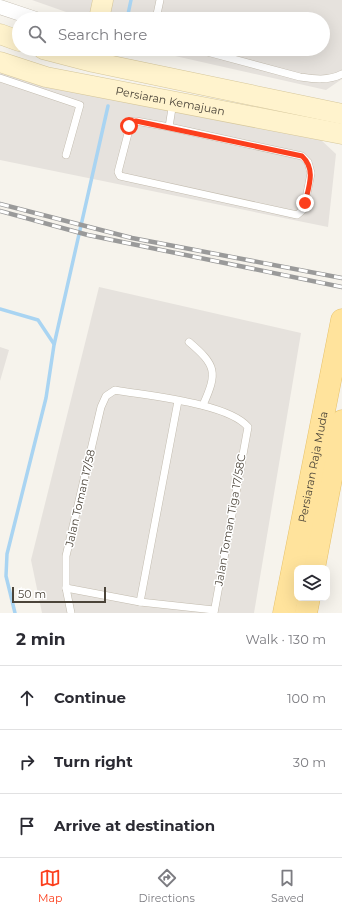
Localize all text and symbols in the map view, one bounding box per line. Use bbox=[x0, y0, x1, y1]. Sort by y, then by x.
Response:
search box bbox=[12, 12, 330, 56]
icon: search bbox=[26, 23, 48, 45]
text: Search here bbox=[58, 25, 147, 44]
street label: Persiaran Kemajuan bbox=[114, 84, 226, 118]
route start bbox=[120, 117, 138, 135]
route end bbox=[296, 194, 314, 212]
street label: Persiaran Raja Muda bbox=[295, 410, 331, 524]
street label: Jalan Toman 17/58 bbox=[62, 448, 98, 549]
street label: Jalan Toman Tiga 17/58C bbox=[211, 453, 249, 588]
map controls bbox=[294, 565, 330, 601]
button: layers bbox=[294, 565, 330, 601]
scale bar bbox=[12, 585, 106, 604]
text: 50 m bbox=[18, 587, 46, 601]
text: 2 min bbox=[16, 629, 66, 649]
text: Walk · 130 m bbox=[245, 631, 326, 647]
icon: ahead bbox=[16, 687, 38, 709]
text: Continue bbox=[54, 688, 126, 707]
text: 100 m bbox=[287, 690, 326, 706]
icon: right bbox=[16, 751, 38, 773]
text: Turn right bbox=[54, 752, 133, 771]
text: 30 m bbox=[293, 754, 326, 770]
icon: arrive bbox=[16, 815, 38, 837]
text: Arrive at destination bbox=[54, 816, 215, 835]
tab: Map bbox=[38, 867, 62, 905]
tab: Directions bbox=[139, 867, 195, 905]
tab: Saved bbox=[271, 867, 304, 905]

